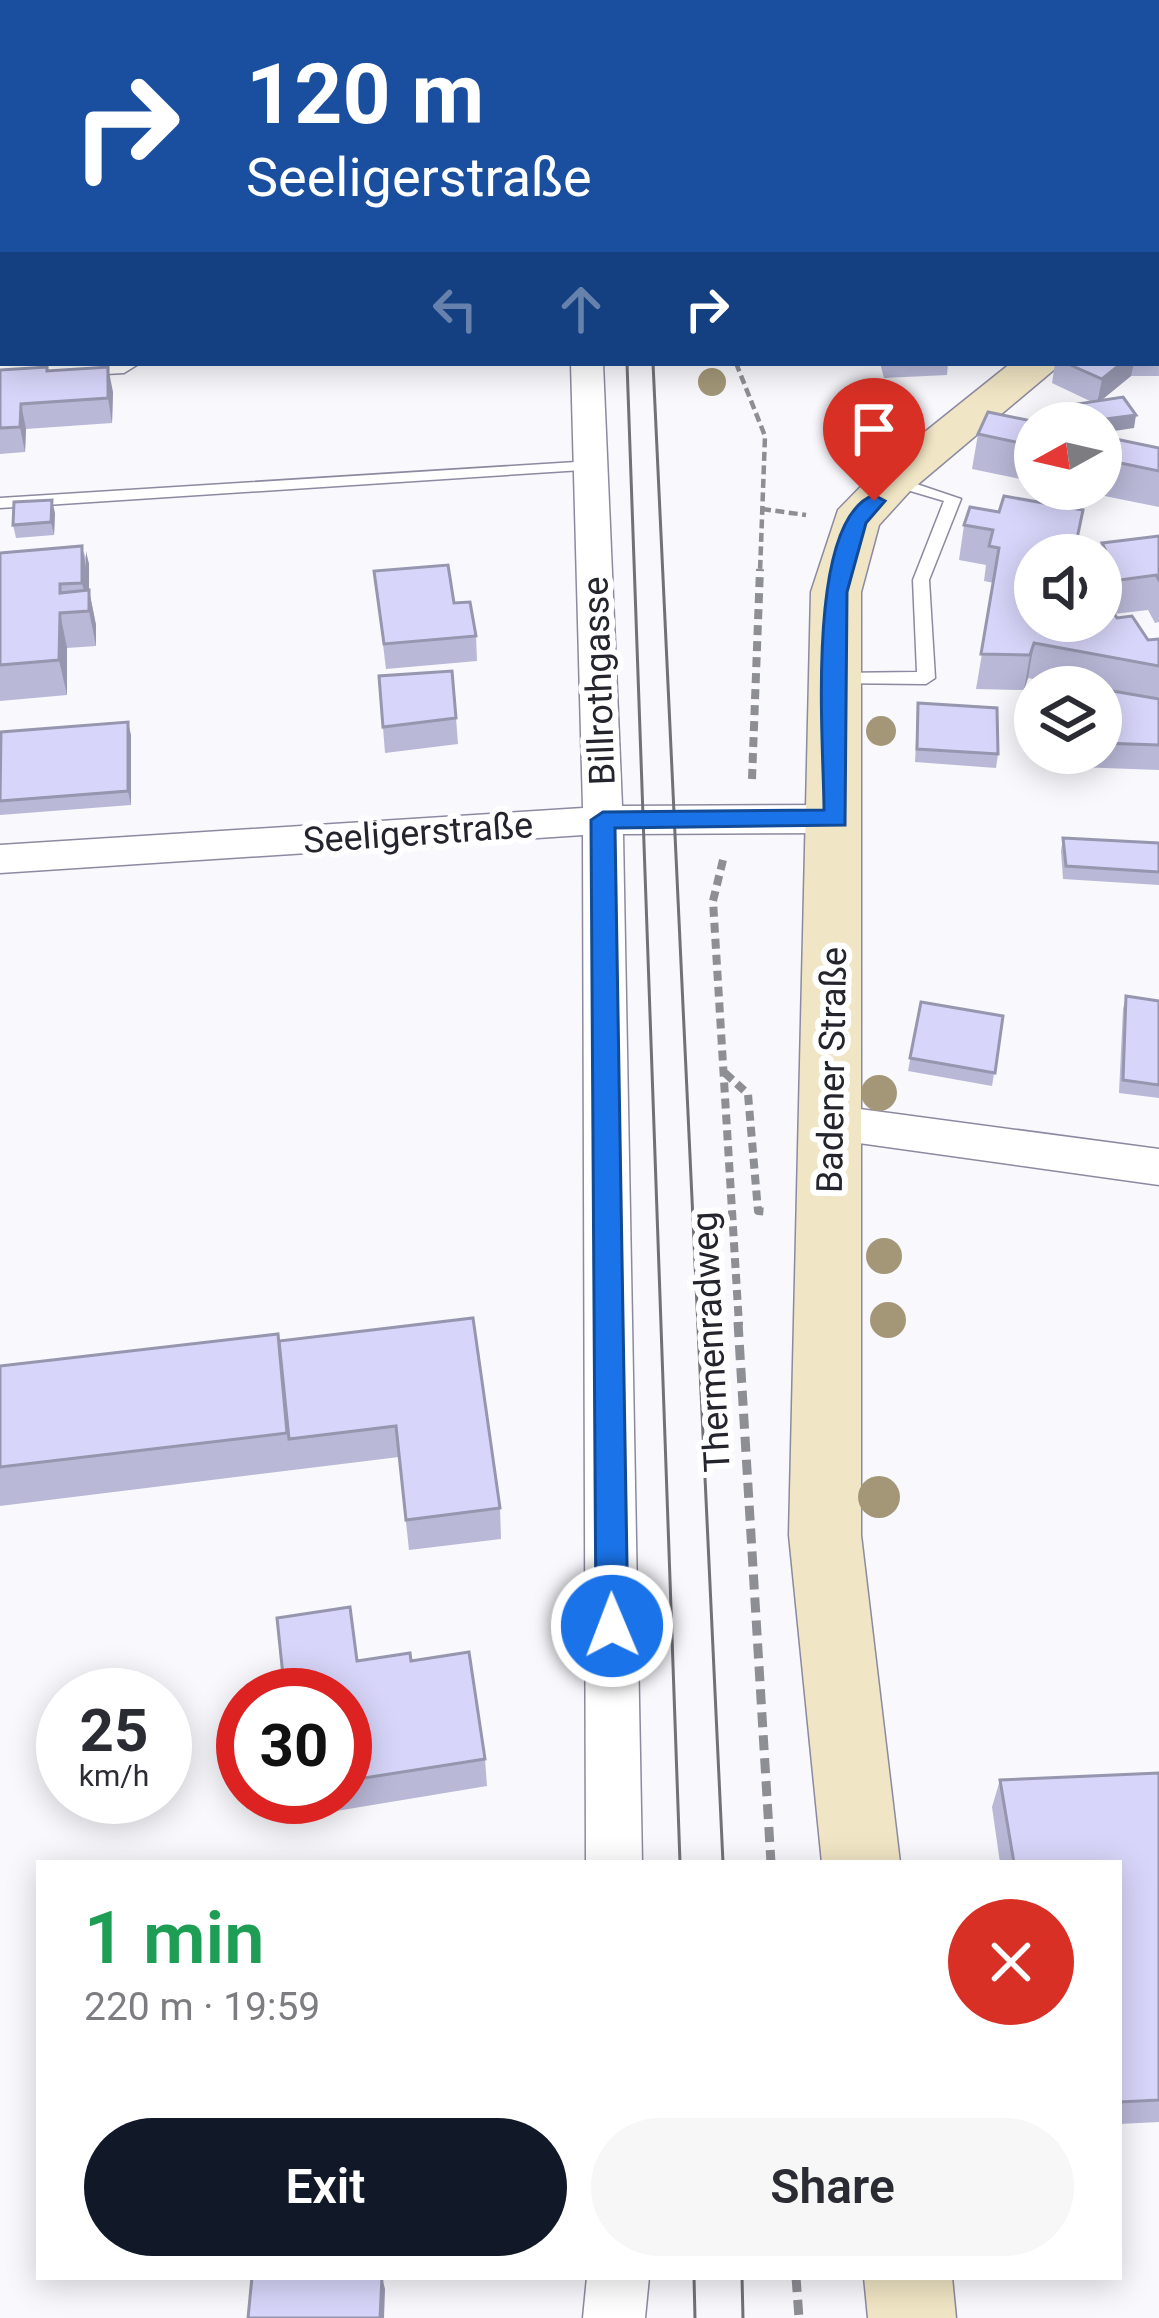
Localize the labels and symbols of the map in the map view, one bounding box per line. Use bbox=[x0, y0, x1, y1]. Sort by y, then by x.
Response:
pin bbox=[823, 378, 925, 501]
north arrow bbox=[1014, 402, 1122, 510]
street label: Billrothgasse bbox=[574, 576, 624, 786]
street label: Seeligerstraße bbox=[302, 804, 535, 862]
street label: Badener Straße bbox=[809, 947, 855, 1193]
street label: Thermenradweg bbox=[683, 1211, 739, 1473]
position arrow bbox=[549, 1563, 675, 1689]
speed limit sign: 30 bbox=[216, 1668, 372, 1824]

